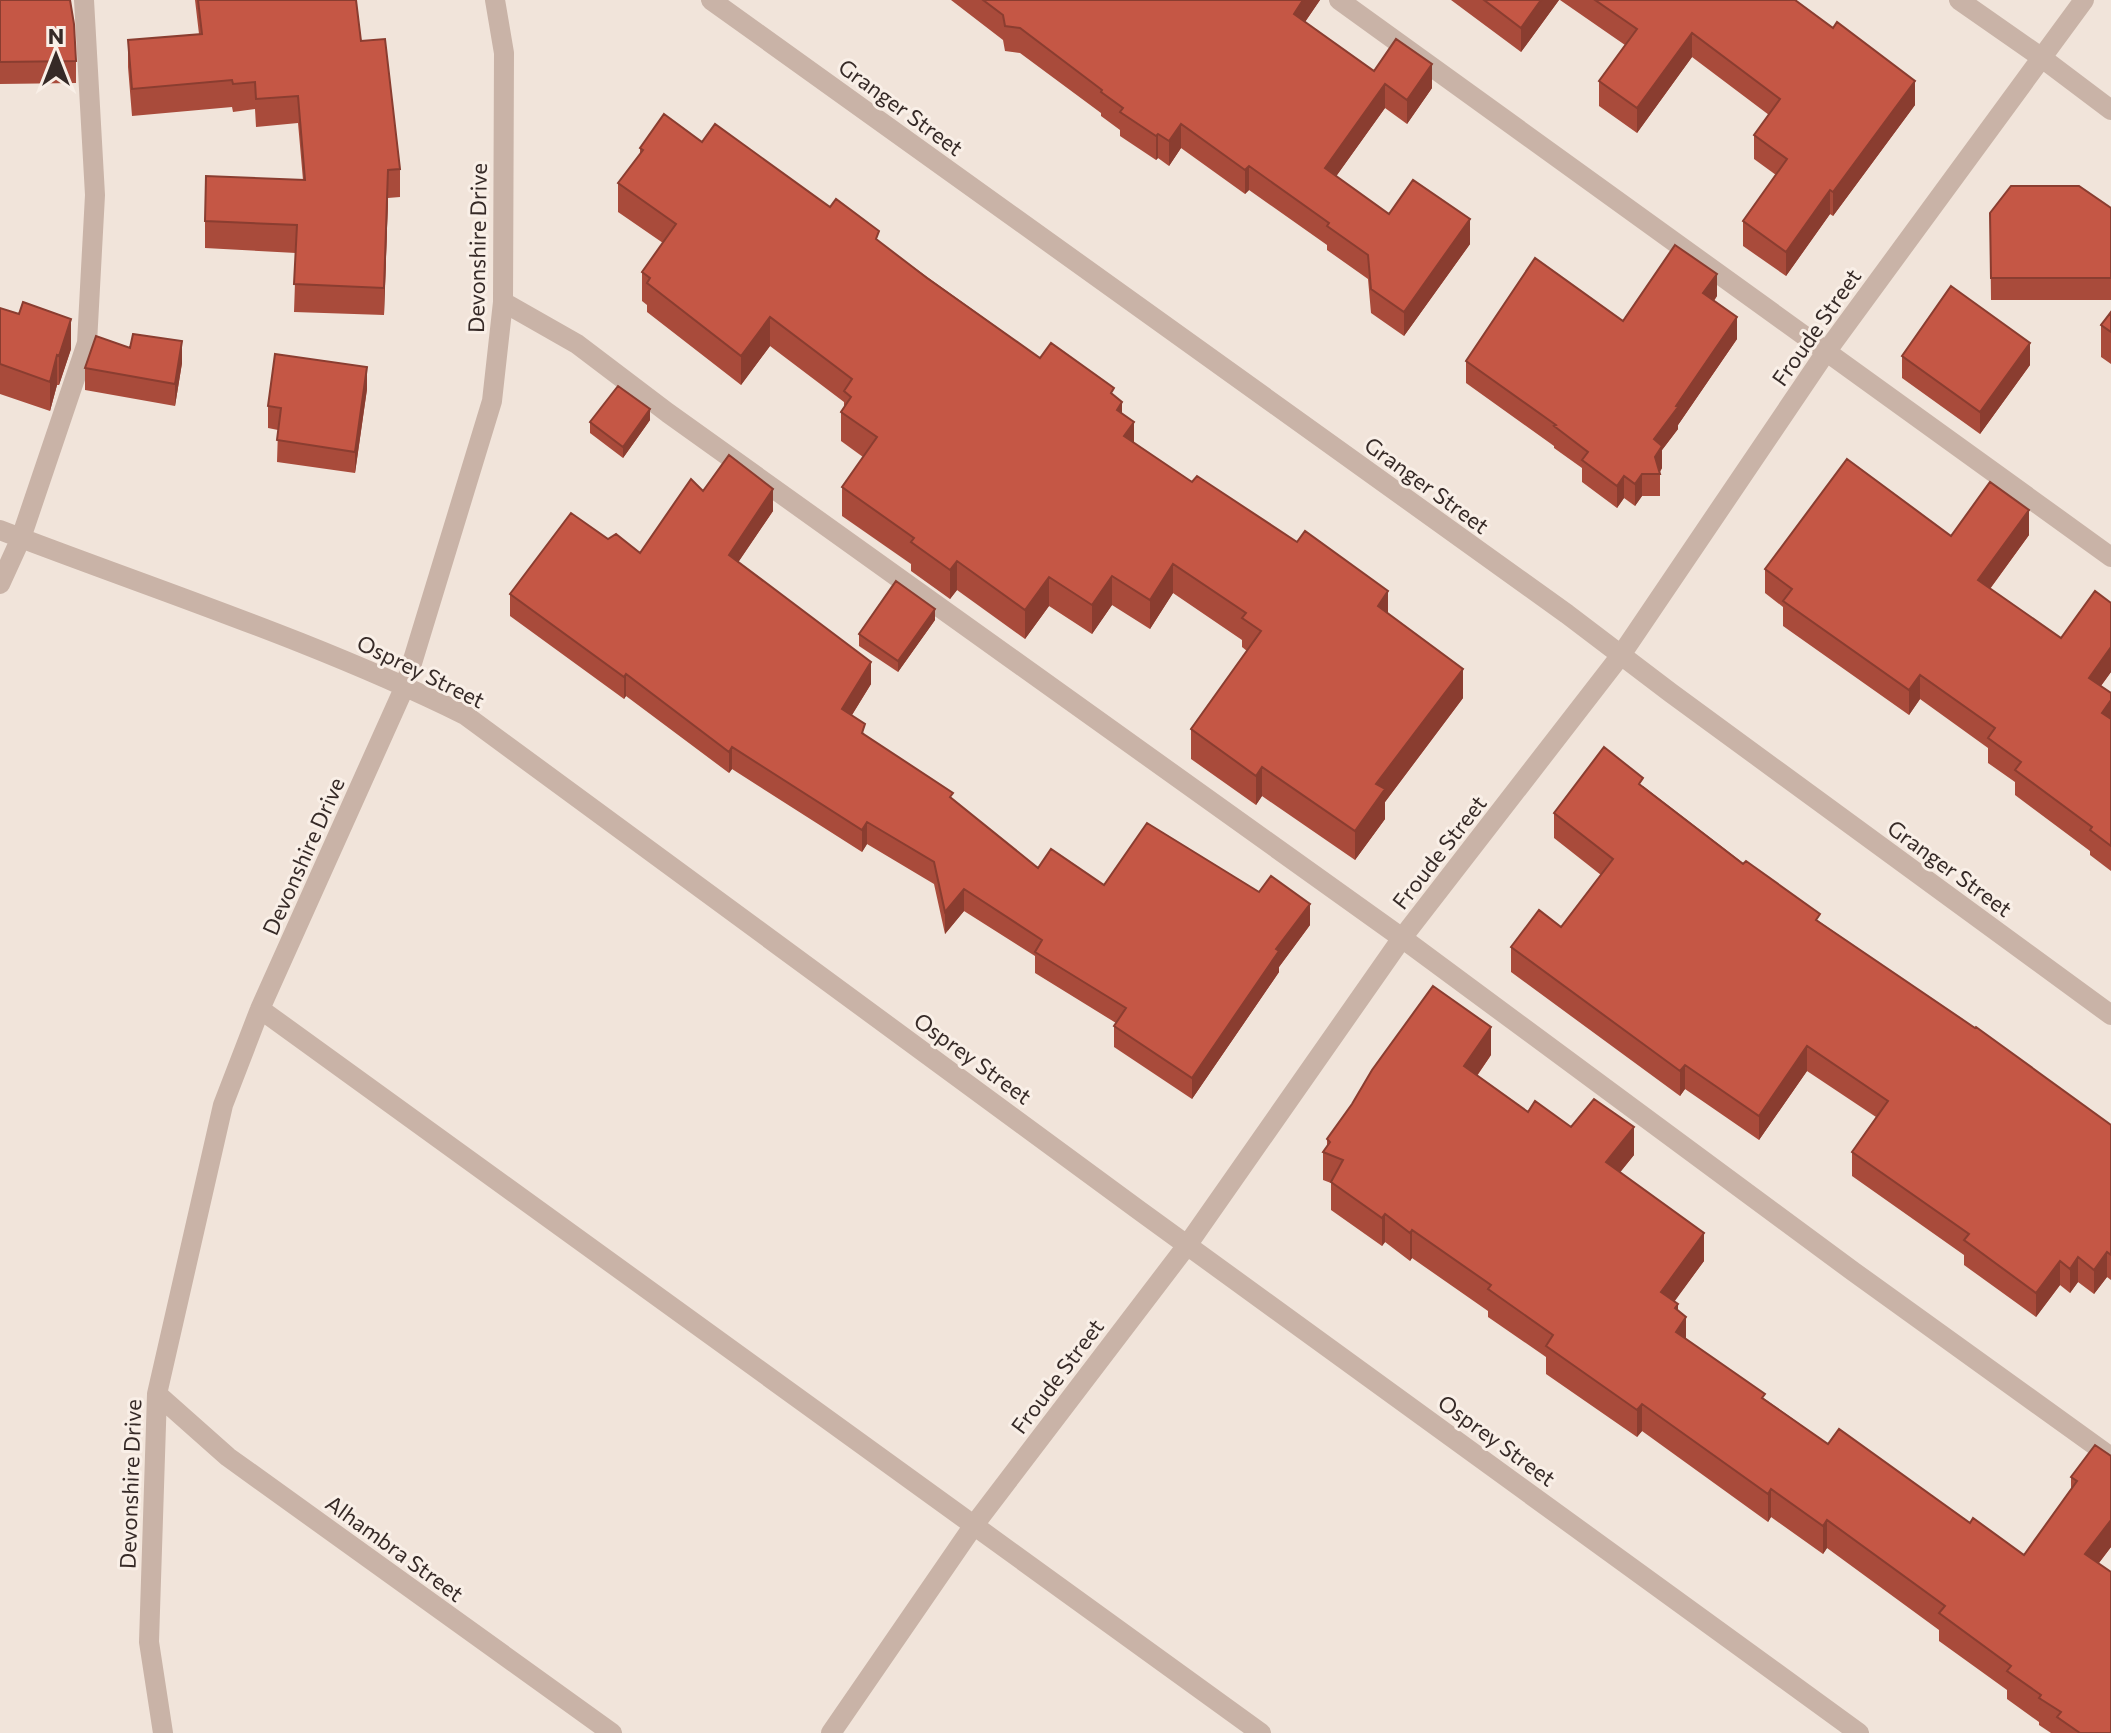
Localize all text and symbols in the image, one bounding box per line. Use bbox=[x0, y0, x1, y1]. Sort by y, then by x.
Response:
north arrow bbox=[16, 16, 96, 96]
text: N bbox=[48, 22, 64, 49]
street label: Granger Street bbox=[833, 53, 969, 161]
street label: Devonshire Drive bbox=[462, 163, 492, 333]
street label: Froude Street bbox=[1766, 263, 1866, 391]
street label: Granger Street bbox=[1359, 431, 1495, 539]
street label: Osprey Street bbox=[353, 629, 489, 713]
street label: Devonshire Drive bbox=[256, 773, 350, 939]
street label: Froude Street bbox=[1386, 790, 1492, 914]
street label: Granger Street bbox=[1882, 814, 2018, 922]
street label: Osprey Street bbox=[909, 1006, 1037, 1110]
street label: Froude Street bbox=[1005, 1313, 1109, 1439]
street label: Osprey Street bbox=[1433, 1388, 1561, 1492]
street label: Devonshire Drive bbox=[114, 1399, 146, 1569]
street label: Alhambra Street bbox=[321, 1489, 469, 1607]

